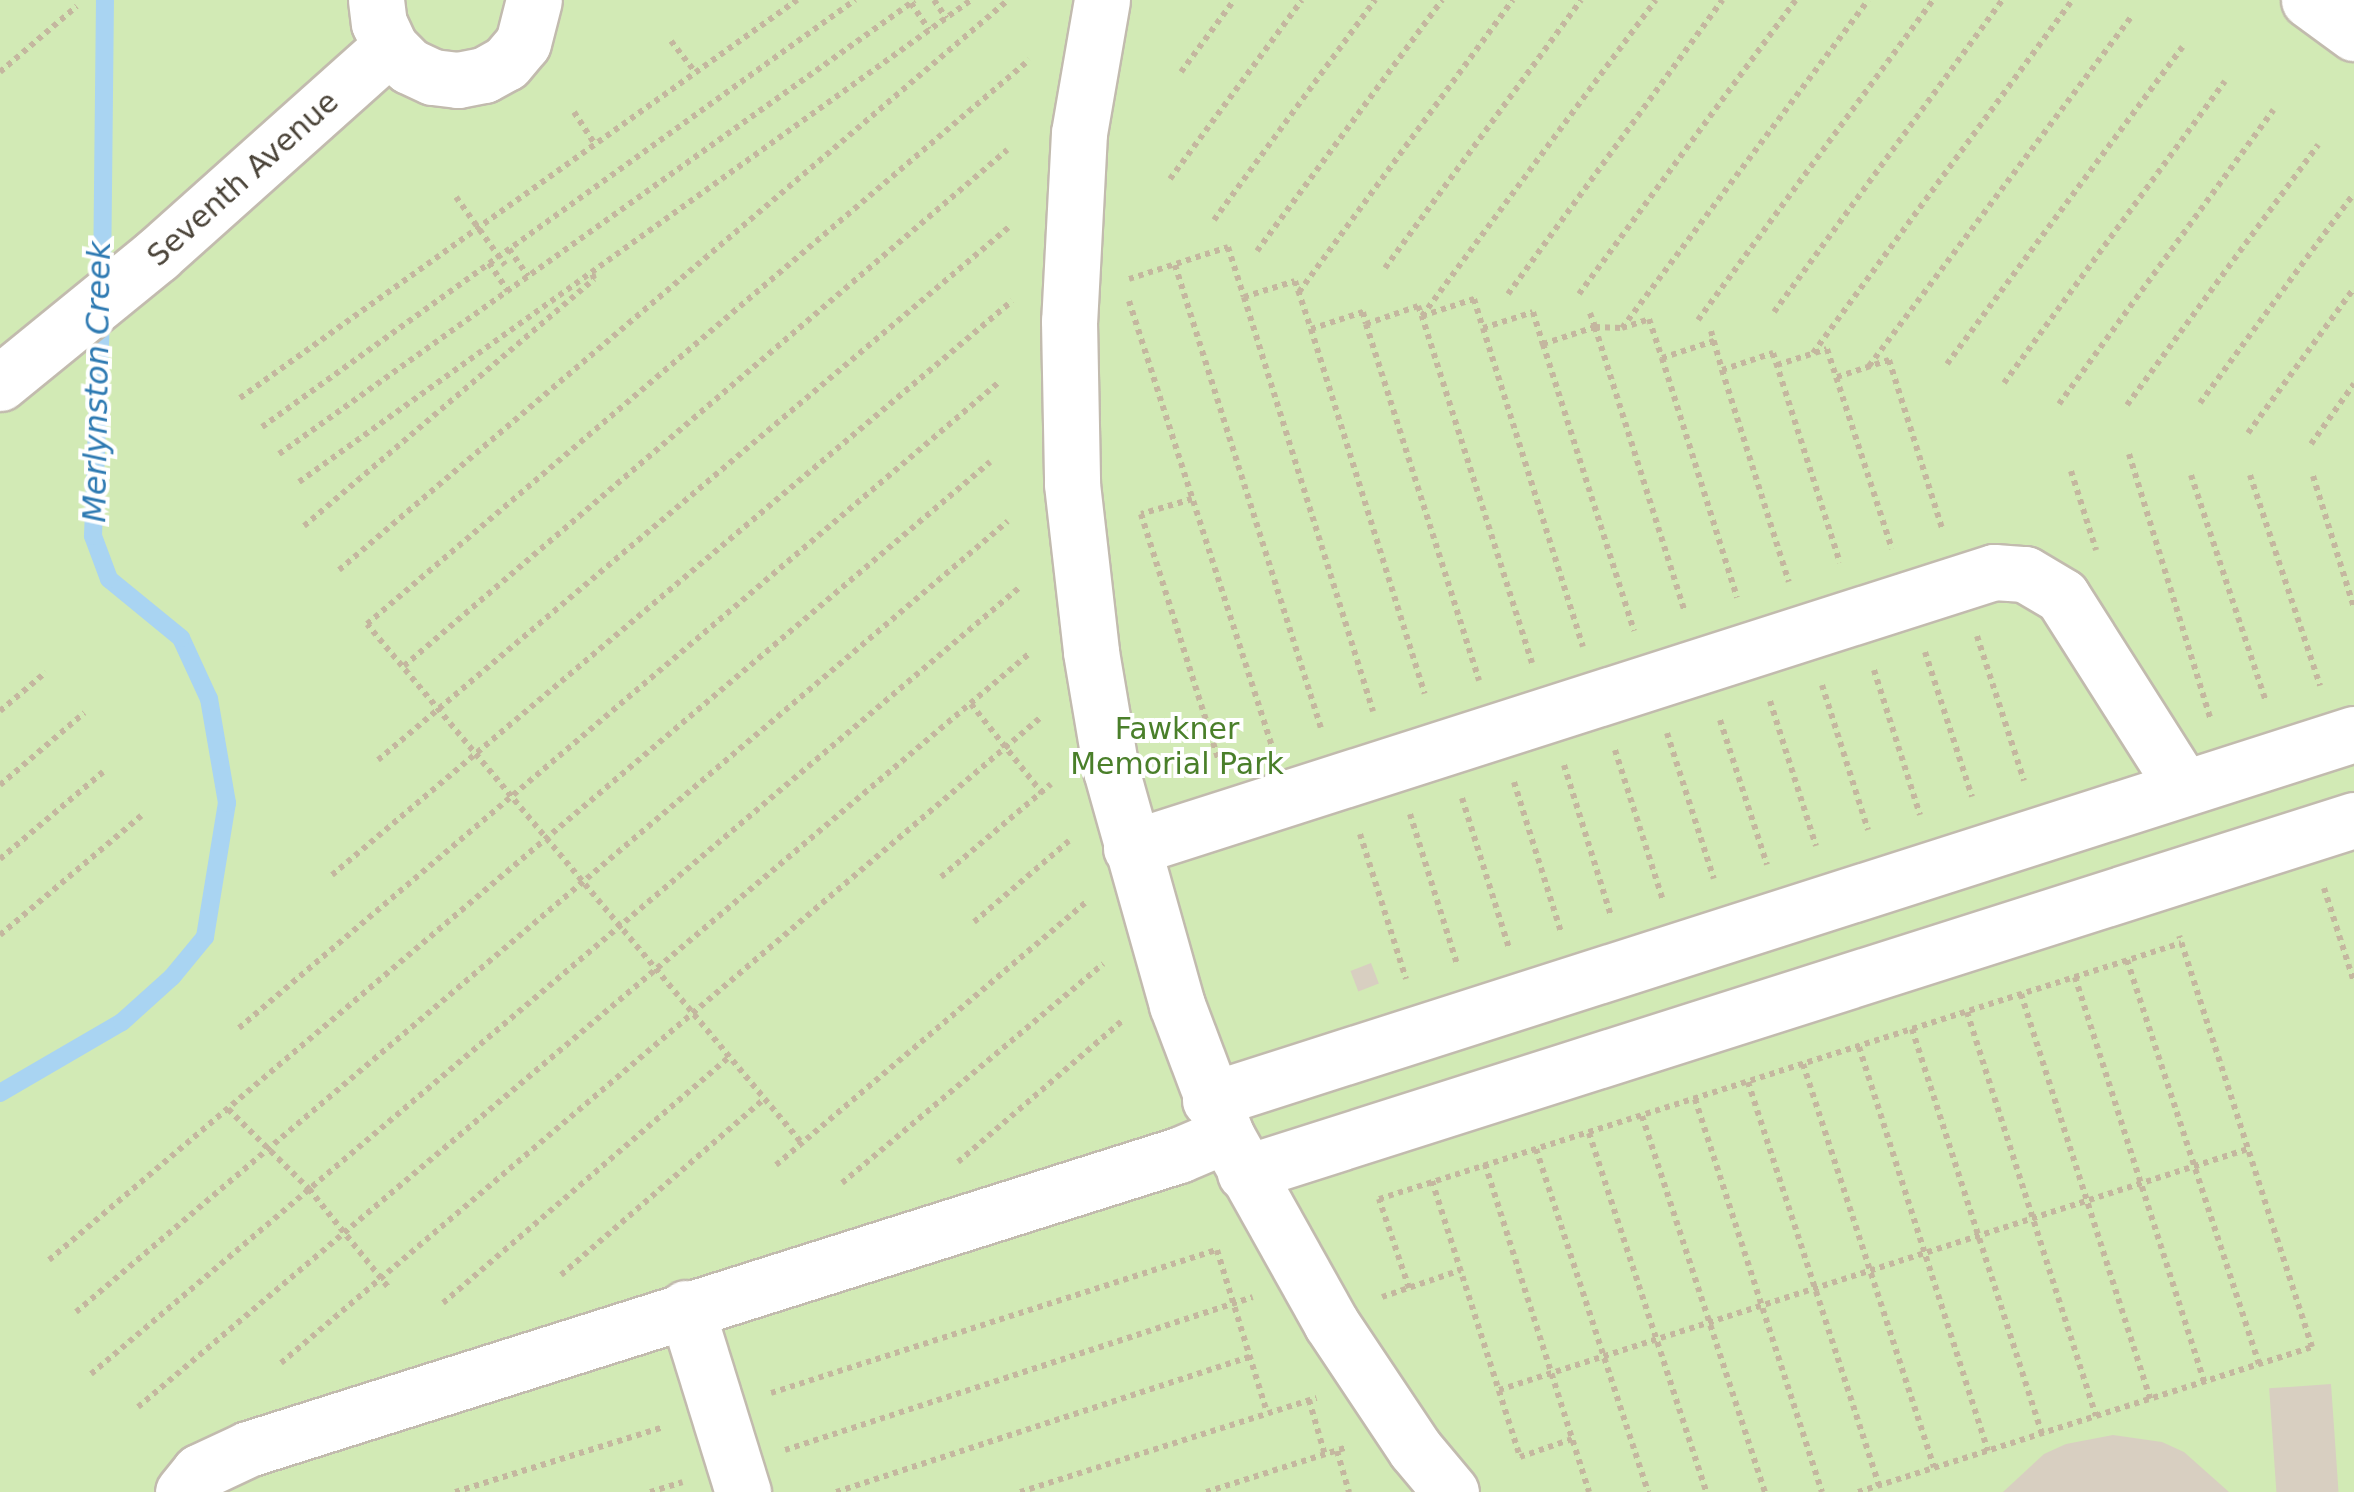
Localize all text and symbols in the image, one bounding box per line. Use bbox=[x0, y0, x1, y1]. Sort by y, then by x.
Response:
street label: Seventh Avenue bbox=[140, 84, 346, 274]
water label: Merlynston Creek bbox=[75, 241, 119, 523]
park label: Fawkner Memorial Park bbox=[1070, 711, 1284, 782]

